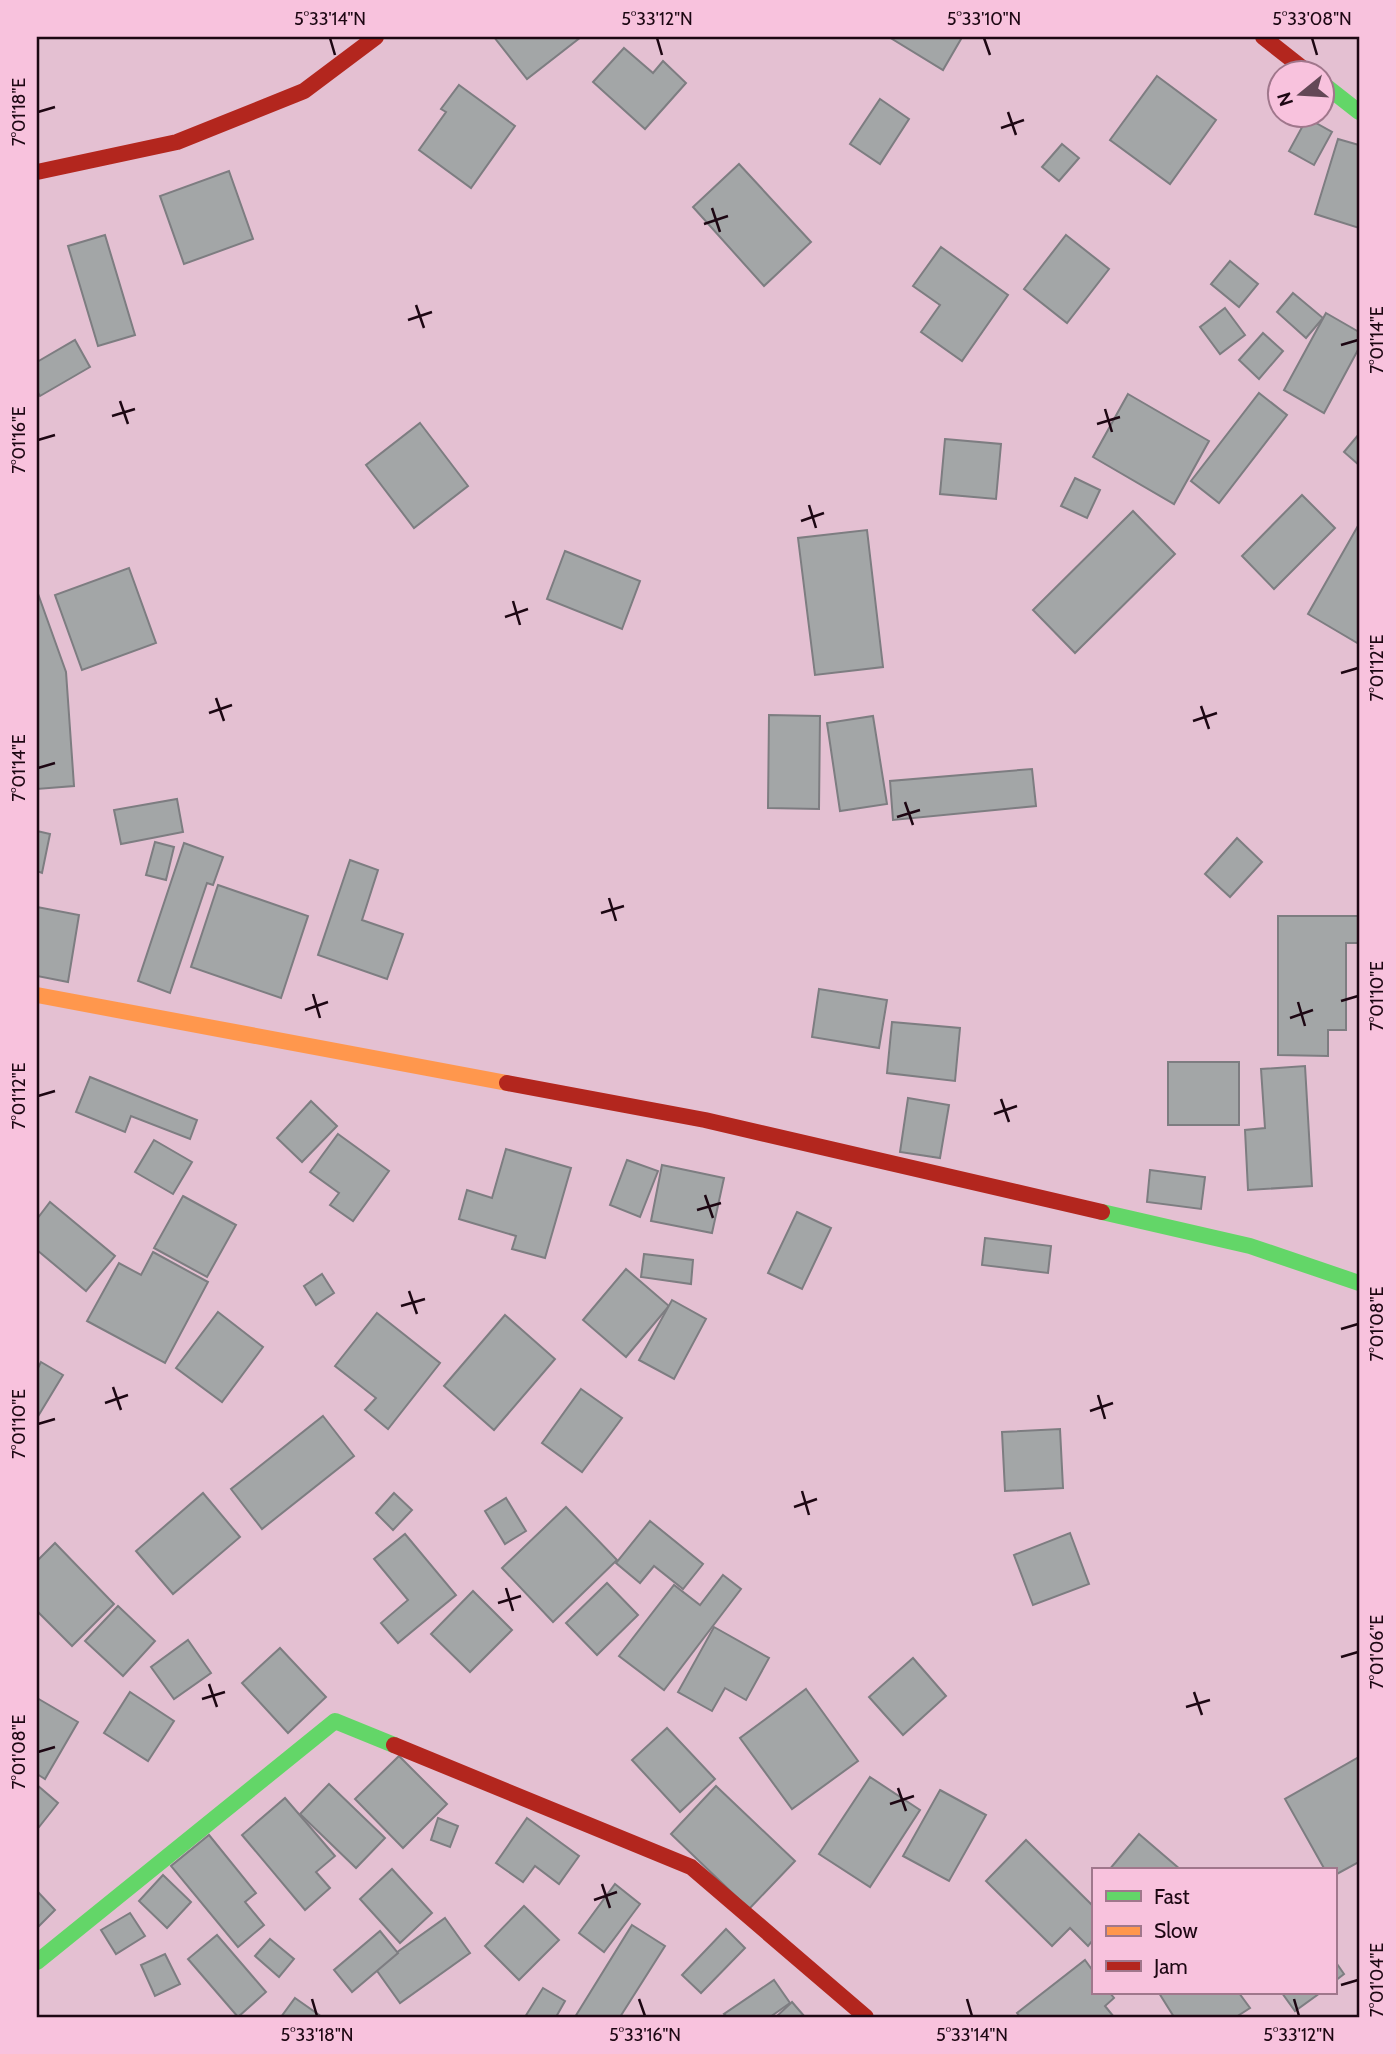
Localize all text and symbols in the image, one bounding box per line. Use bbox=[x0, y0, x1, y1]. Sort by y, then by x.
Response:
text: 5°33'14"N bbox=[294, 8, 366, 30]
text: 5°33'12"N bbox=[621, 8, 693, 30]
text: 5°33'10"N bbox=[947, 8, 1021, 30]
text: 5°33'08"N bbox=[1272, 8, 1352, 30]
north arrow bbox=[1266, 60, 1336, 130]
text: 7°01'18"E bbox=[8, 78, 30, 146]
text: N bbox=[1272, 89, 1298, 109]
text: 7°01'14"E bbox=[1366, 306, 1388, 374]
text: 7°01'16"E bbox=[8, 406, 30, 474]
text: 7°01'12"E bbox=[1366, 635, 1388, 701]
text: 7°01'14"E bbox=[8, 734, 30, 802]
text: 7°01'10"E bbox=[1366, 961, 1388, 1031]
text: 7°01'12"E bbox=[8, 1063, 30, 1129]
text: 7°01'08"E bbox=[1366, 1286, 1388, 1362]
text: 7°01'10"E bbox=[8, 1389, 30, 1459]
text: 7°01'06"E bbox=[1366, 1615, 1388, 1689]
text: 7°01'08"E bbox=[8, 1714, 30, 1790]
legend bbox=[1092, 1868, 1336, 1994]
text: Fast bbox=[1154, 1884, 1190, 1909]
text: Slow bbox=[1154, 1918, 1198, 1943]
text: 7°01'04"E bbox=[1366, 1943, 1388, 2017]
text: Jam bbox=[1153, 1954, 1188, 1979]
text: 5°33'18"N bbox=[281, 2024, 353, 2046]
text: 5°33'16"N bbox=[609, 2024, 681, 2046]
text: 5°33'14"N bbox=[936, 2024, 1008, 2046]
text: 5°33'12"N bbox=[1263, 2024, 1335, 2046]

